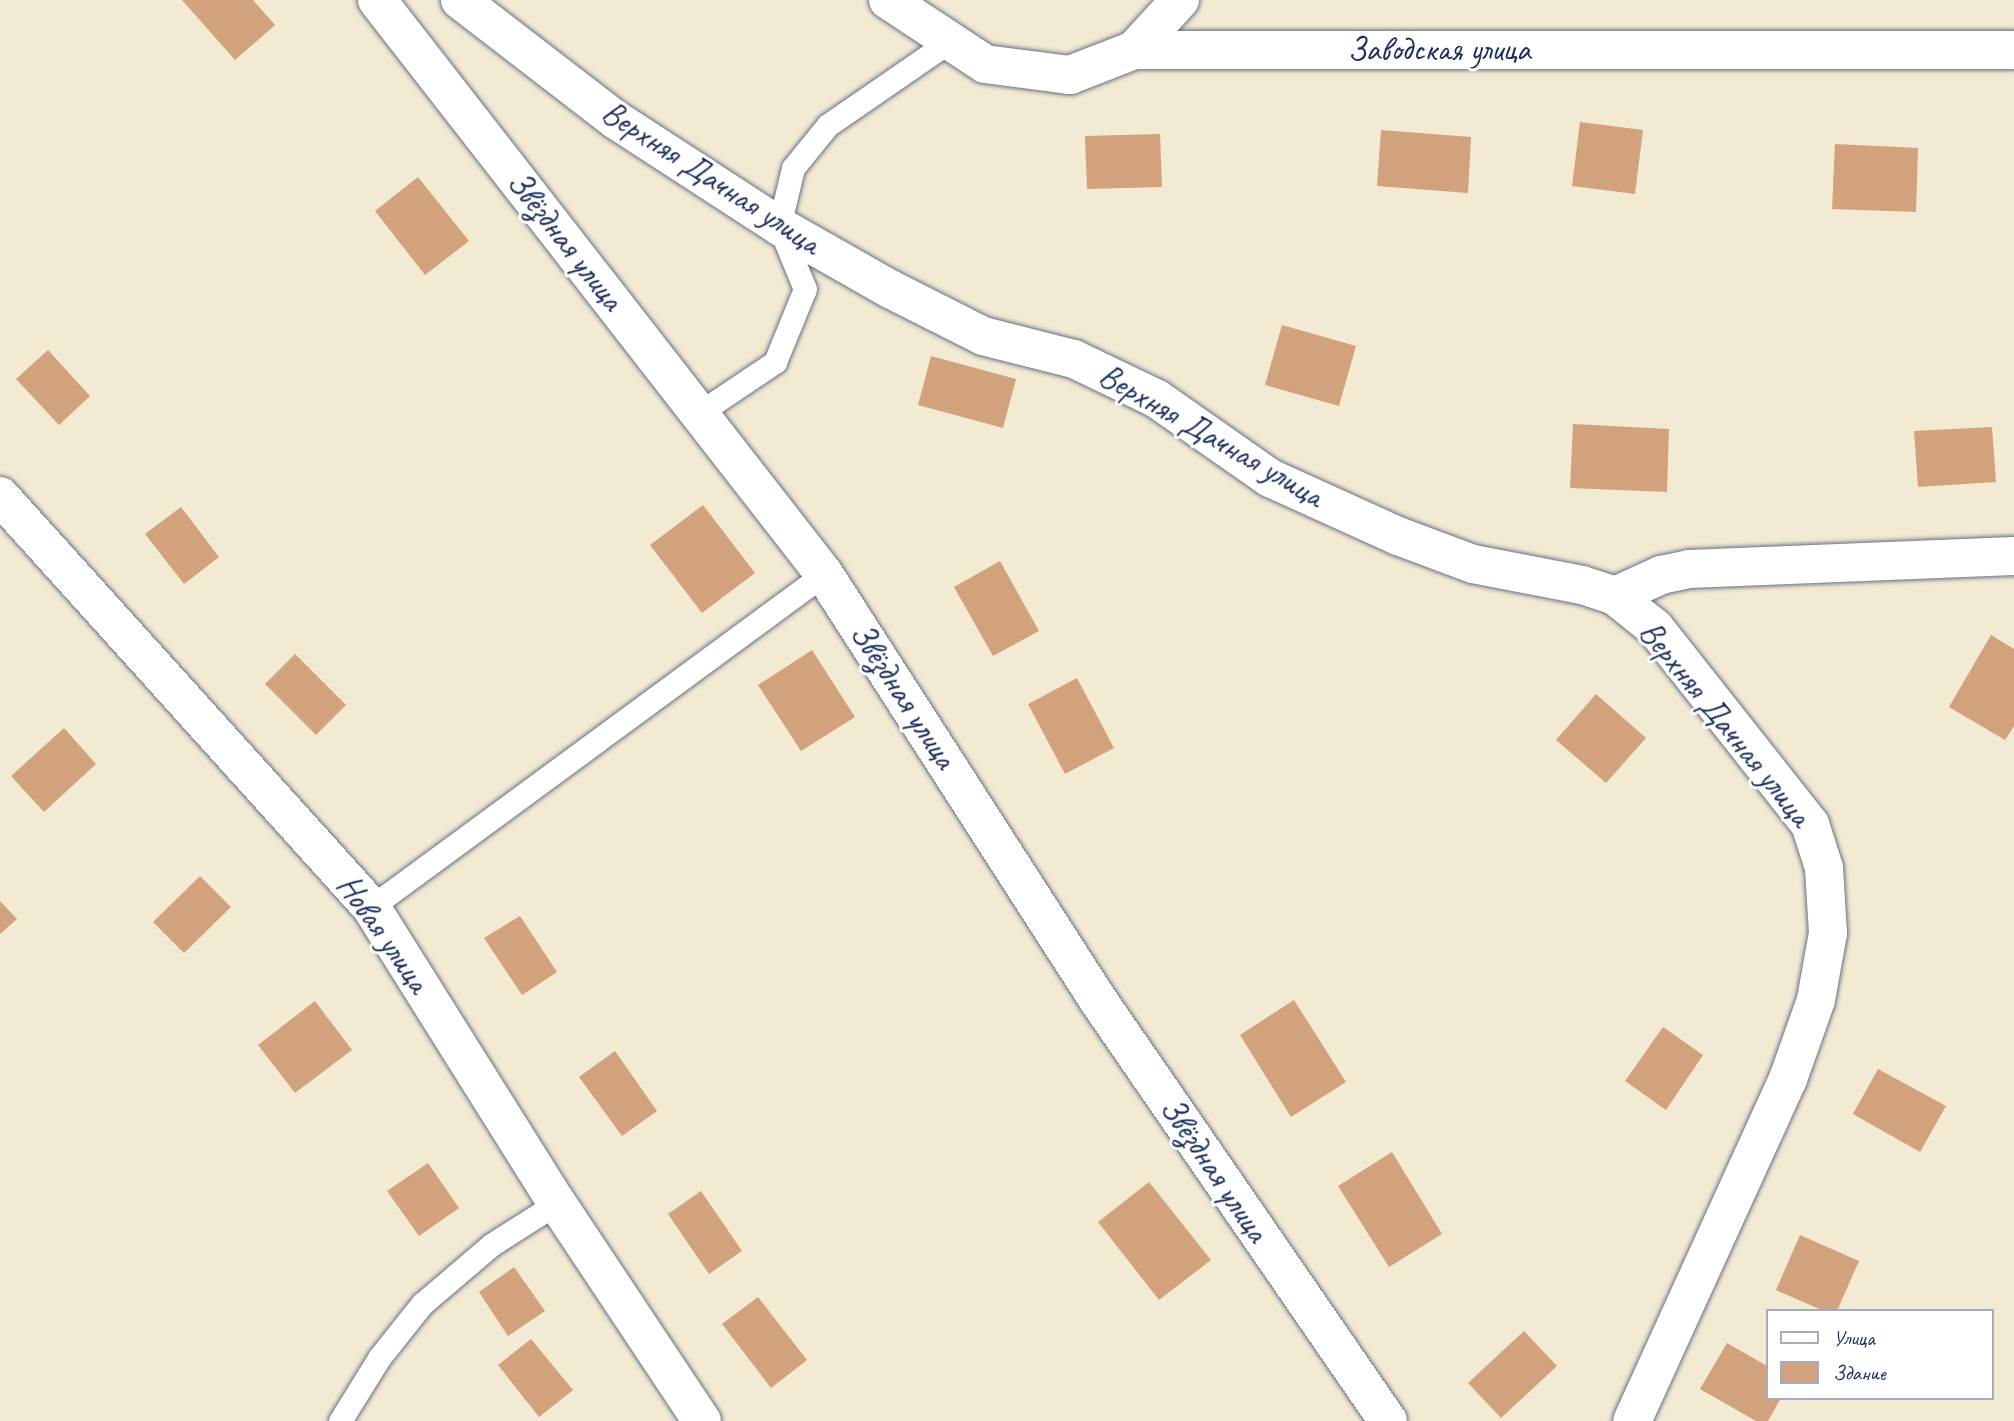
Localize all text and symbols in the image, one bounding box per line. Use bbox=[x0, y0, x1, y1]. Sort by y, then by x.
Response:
street label: Заводская улица bbox=[1346, 30, 1532, 70]
street label: Верхняя Дачная улица bbox=[594, 93, 828, 263]
street label: Звёздная улица bbox=[498, 163, 632, 319]
street label: Верхняя Дачная улица bbox=[1092, 356, 1330, 516]
street label: Верхняя Дачная улица bbox=[1630, 613, 1820, 835]
street label: Звёздная улица bbox=[841, 615, 965, 777]
street label: Новая улица bbox=[328, 867, 438, 1001]
street label: Звёздная улица bbox=[1151, 1089, 1277, 1251]
legend bbox=[1766, 1309, 1993, 1400]
text: Улица bbox=[1833, 1325, 1875, 1351]
text: Здание bbox=[1833, 1360, 1886, 1386]

